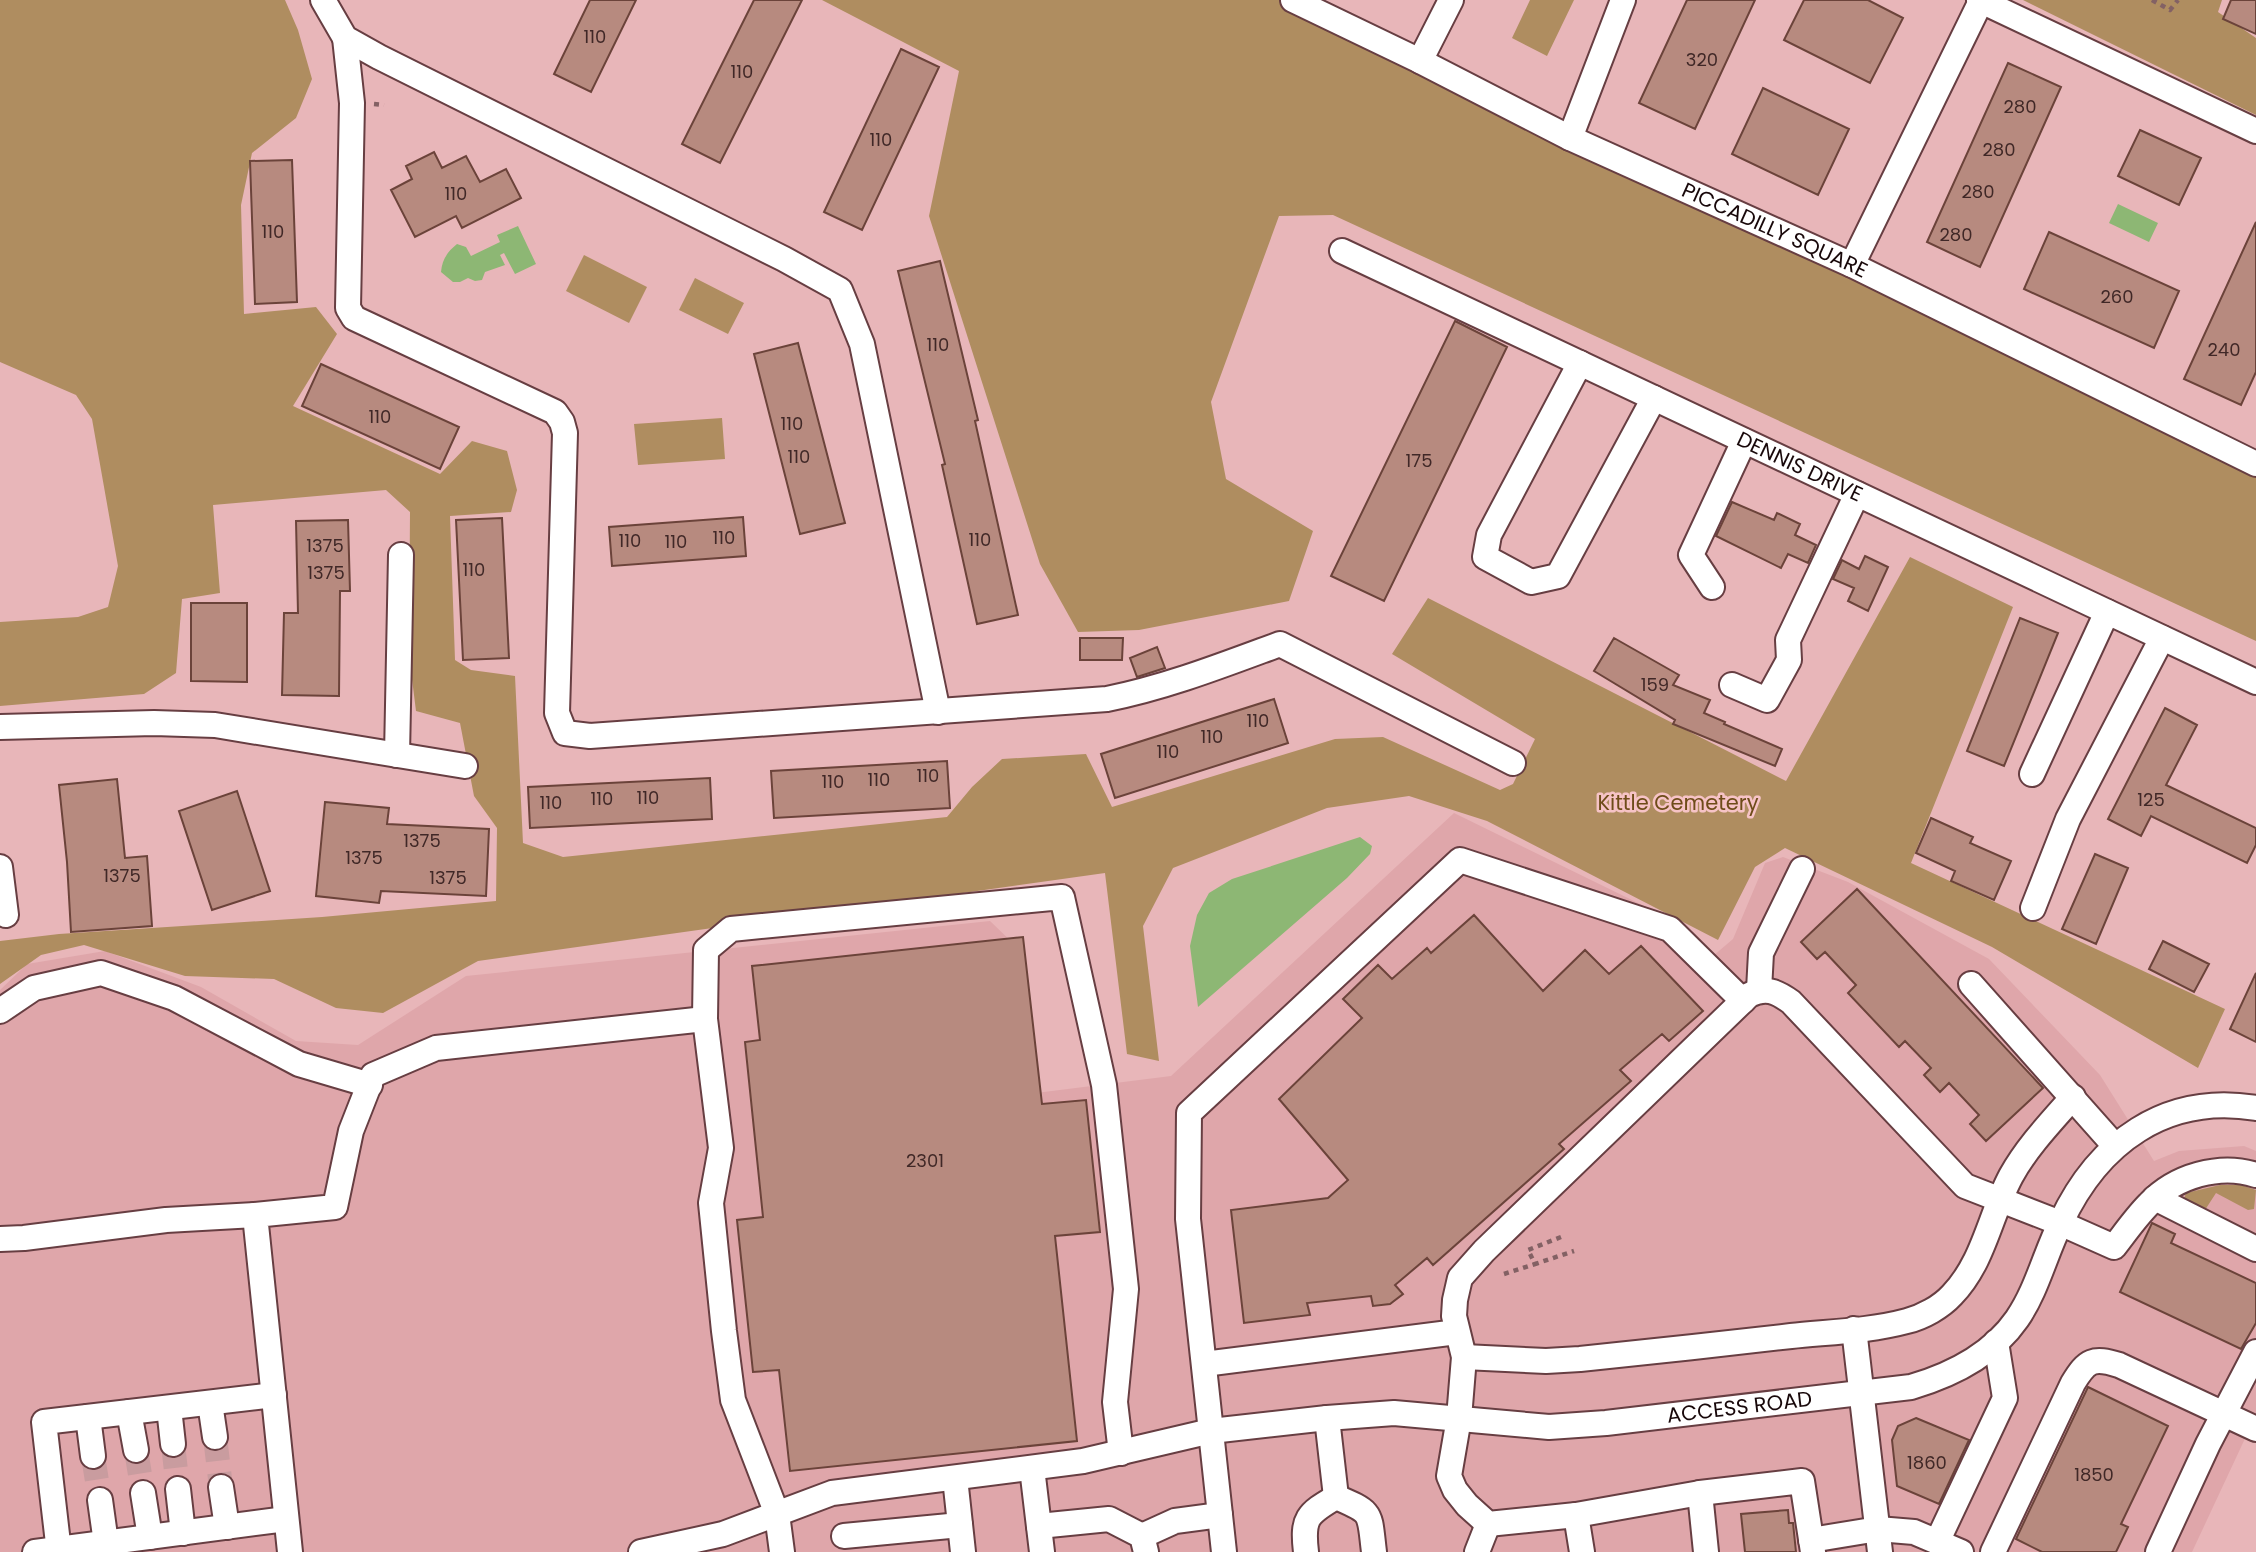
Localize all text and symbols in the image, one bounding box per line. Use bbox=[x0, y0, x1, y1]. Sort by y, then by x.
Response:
house number: 110 bbox=[584, 24, 606, 49]
house number: 320 bbox=[1686, 47, 1718, 72]
house number: 110 bbox=[731, 59, 753, 84]
house number: 280 bbox=[2003, 94, 2037, 119]
house number: 110 bbox=[870, 127, 892, 152]
house number: 280 bbox=[1982, 137, 2016, 162]
street label: PICCADILLY SQUARE bbox=[1677, 175, 1873, 284]
house number: 280 bbox=[1961, 179, 1995, 204]
house number: 110 bbox=[445, 181, 467, 206]
house number: 110 bbox=[262, 219, 284, 244]
house number: 280 bbox=[1939, 222, 1973, 247]
house number: 260 bbox=[2100, 284, 2134, 309]
house number: 110 bbox=[927, 332, 949, 357]
house number: 240 bbox=[2208, 337, 2240, 362]
house number: 110 bbox=[369, 404, 391, 429]
house number: 110 bbox=[781, 411, 803, 436]
street label: DENNIS DRIVE bbox=[1732, 424, 1868, 508]
house number: 110 bbox=[788, 444, 810, 469]
house number: 175 bbox=[1406, 448, 1432, 473]
house number: 110 bbox=[713, 525, 735, 550]
house number: 110 bbox=[969, 527, 991, 552]
house number: 110 bbox=[619, 528, 641, 553]
house number: 110 bbox=[665, 529, 687, 554]
house number: 1375 bbox=[306, 533, 344, 558]
house number: 110 bbox=[463, 557, 485, 582]
house number: 1375 bbox=[307, 560, 345, 585]
house number: 159 bbox=[1641, 672, 1669, 697]
house number: 110 bbox=[1247, 708, 1269, 733]
house number: 110 bbox=[1201, 724, 1223, 749]
house number: 110 bbox=[1157, 739, 1179, 764]
house number: 110 bbox=[917, 763, 939, 788]
house number: 110 bbox=[868, 767, 890, 792]
house number: 110 bbox=[822, 769, 844, 794]
house number: 110 bbox=[637, 785, 659, 810]
house number: 110 bbox=[591, 786, 613, 811]
house number: 125 bbox=[2137, 787, 2165, 812]
park label: Kittle Cemetery bbox=[1597, 788, 1759, 817]
house number: 110 bbox=[540, 790, 562, 815]
house number: 1375 bbox=[403, 828, 441, 853]
house number: 1375 bbox=[345, 845, 383, 870]
house number: 1375 bbox=[103, 863, 141, 888]
house number: 1375 bbox=[429, 865, 467, 890]
house number: 2301 bbox=[906, 1148, 944, 1173]
street label: ACCESS ROAD bbox=[1665, 1384, 1814, 1430]
house number: 1860 bbox=[1907, 1450, 1947, 1475]
house number: 1850 bbox=[2074, 1462, 2114, 1487]

